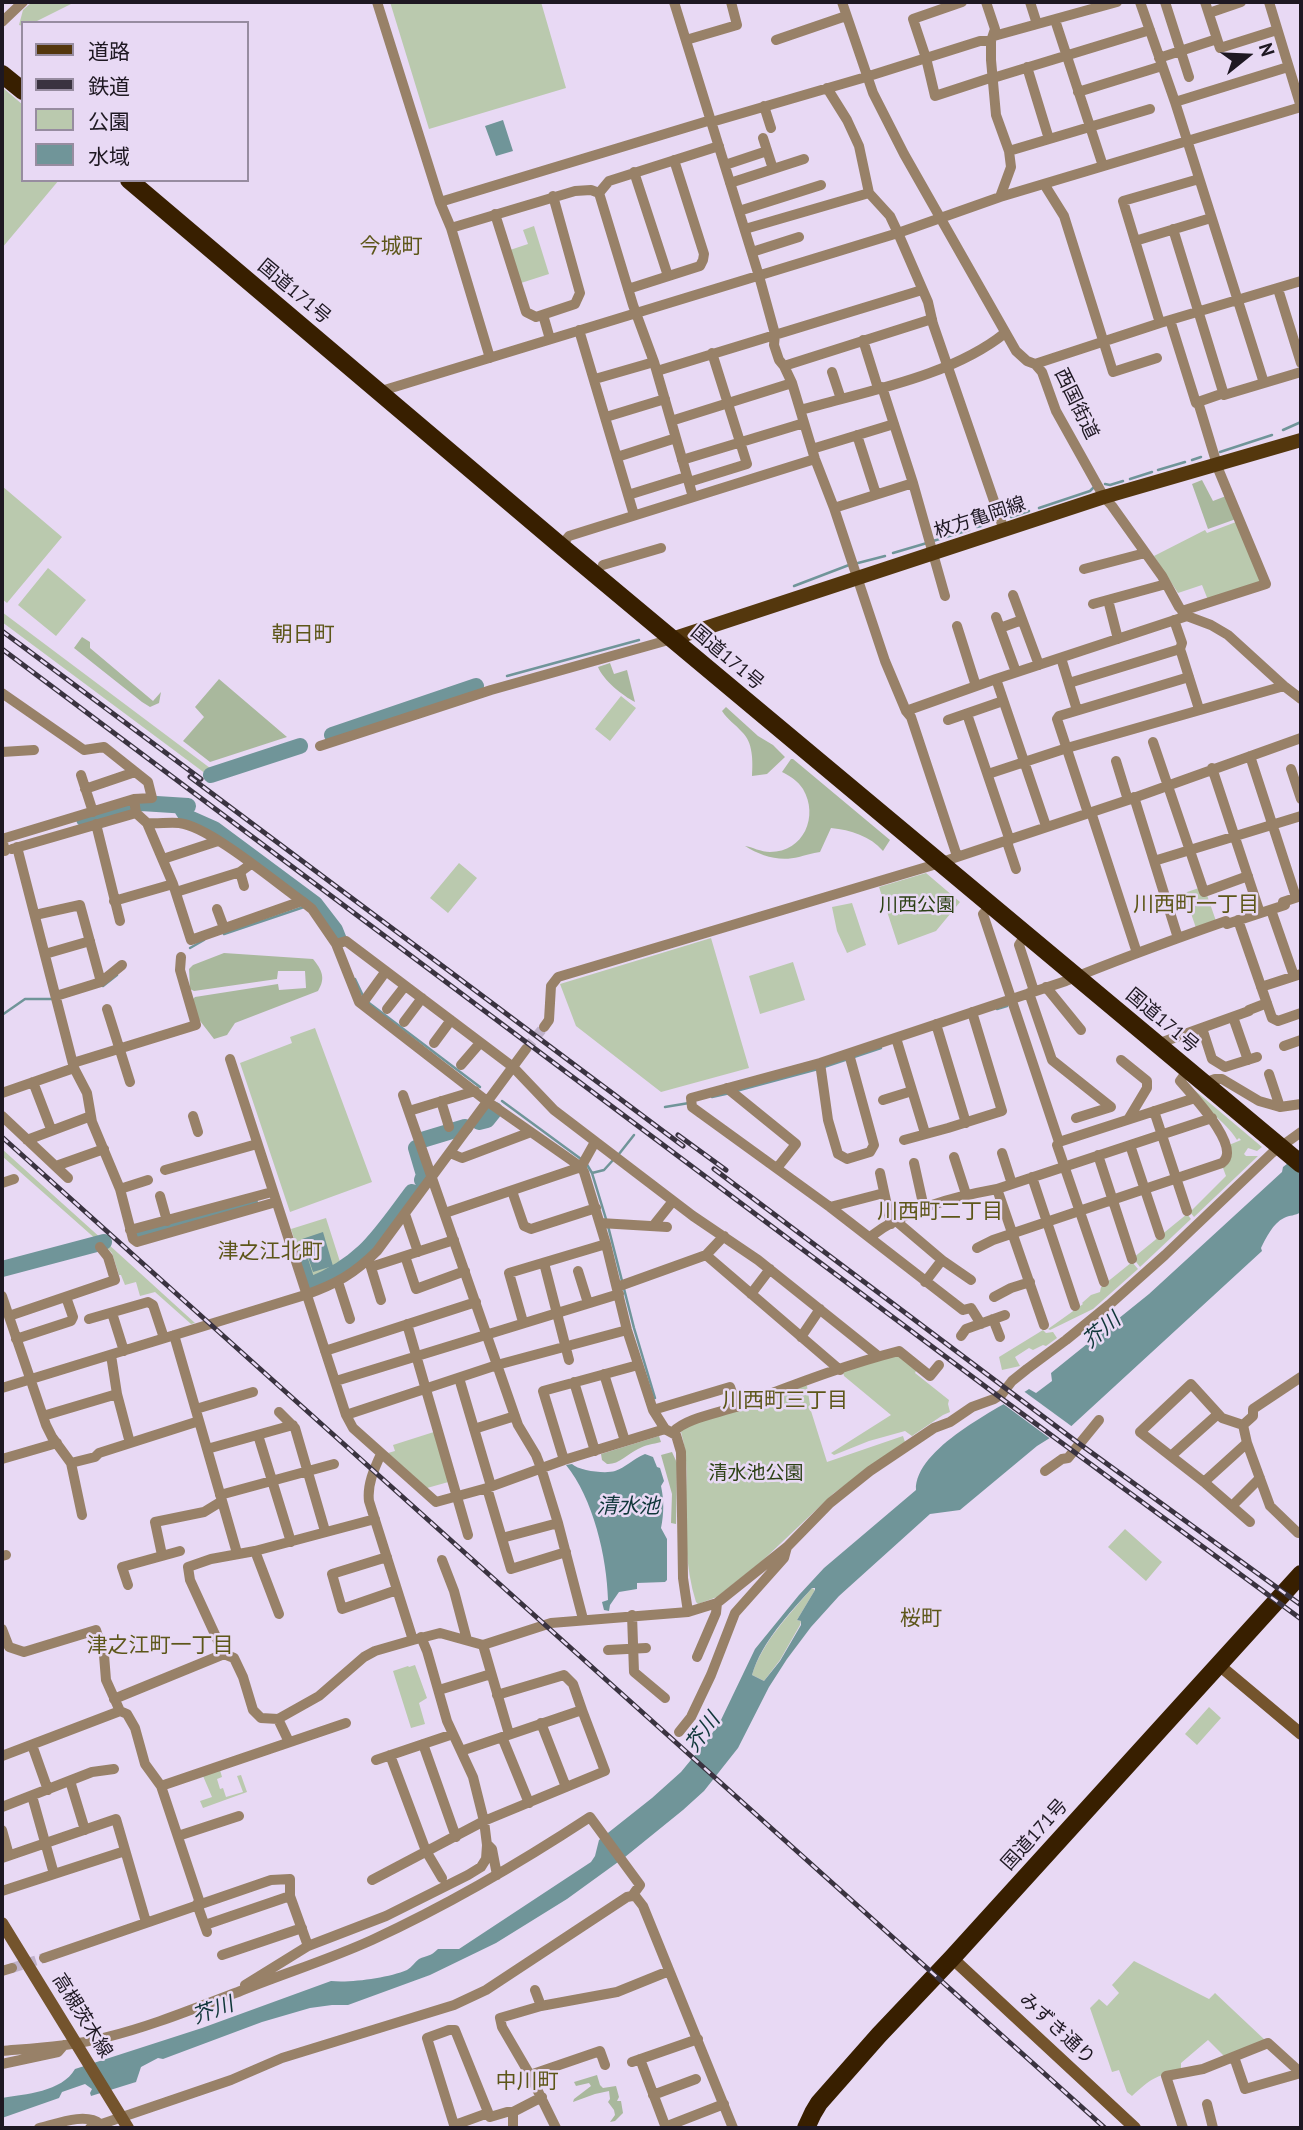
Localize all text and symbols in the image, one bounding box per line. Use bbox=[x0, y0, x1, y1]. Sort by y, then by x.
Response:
legend bbox=[21, 21, 248, 182]
north arrow bbox=[1212, 21, 1282, 91]
text: 道路 bbox=[88, 38, 130, 65]
text: N bbox=[1254, 40, 1280, 59]
text: 鉄道 bbox=[88, 73, 130, 100]
text: 公園 bbox=[88, 108, 130, 135]
text: 水域 bbox=[88, 143, 130, 170]
district label: 今城町 bbox=[360, 234, 422, 260]
street label: 国道171号 bbox=[253, 255, 335, 329]
street label: 西国街道 bbox=[1049, 365, 1103, 443]
street label: 枚方亀岡線 bbox=[931, 492, 1029, 544]
street label: 国道171号 bbox=[686, 621, 768, 695]
district label: 朝日町 bbox=[272, 622, 334, 648]
district label: 川西町一丁目 bbox=[1133, 892, 1259, 918]
park label: 川西公園 bbox=[879, 895, 955, 917]
street label: 国道171号 bbox=[1121, 984, 1203, 1058]
district label: 川西町二丁目 bbox=[877, 1199, 1003, 1225]
district label: 津之江北町 bbox=[218, 1239, 322, 1265]
water label: 芥川 bbox=[1078, 1308, 1126, 1354]
district label: 川西町三丁目 bbox=[722, 1388, 848, 1414]
park label: 清水池公園 bbox=[709, 1463, 803, 1485]
water label: 清水池 bbox=[597, 1494, 659, 1520]
district label: 桜町 bbox=[900, 1606, 942, 1632]
district label: 津之江町一丁目 bbox=[87, 1633, 233, 1659]
water label: 芥川 bbox=[680, 1709, 726, 1757]
street label: 国道171号 bbox=[997, 1795, 1073, 1875]
street label: 高槻茨木線 bbox=[47, 1970, 117, 2062]
street label: みずき通り bbox=[1014, 1988, 1100, 2070]
water label: 芥川 bbox=[189, 1992, 237, 2030]
district label: 中川町 bbox=[496, 2069, 558, 2095]

